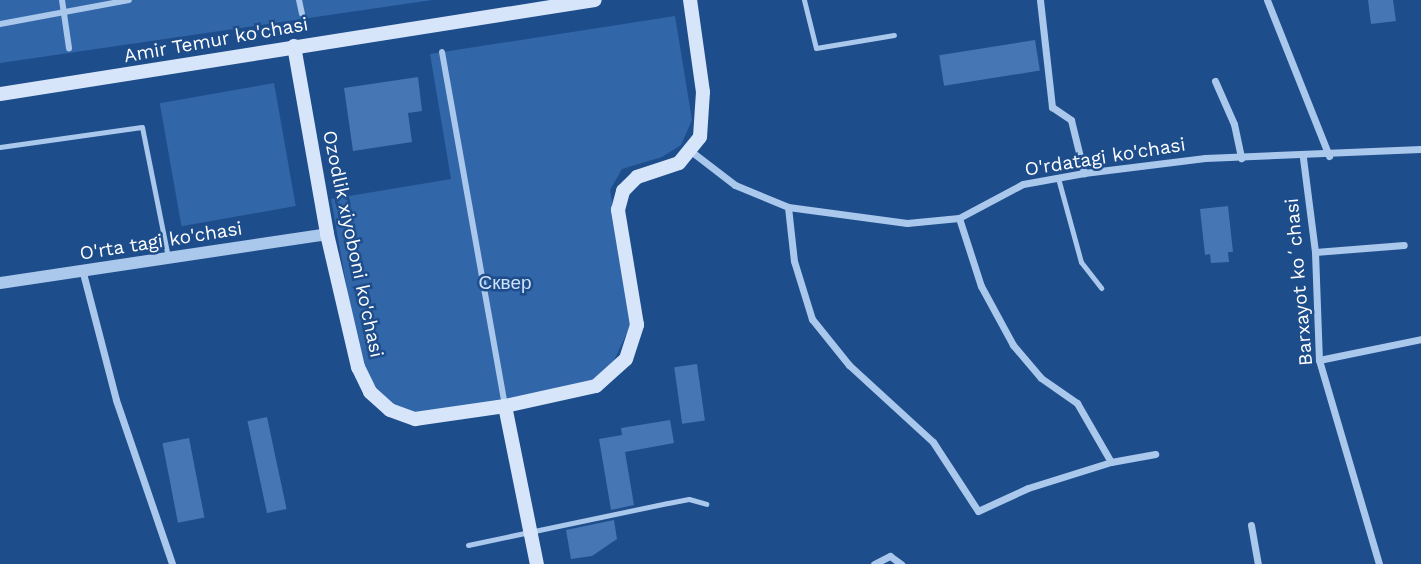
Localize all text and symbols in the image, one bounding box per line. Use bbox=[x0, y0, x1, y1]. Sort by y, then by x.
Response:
street label: Amir Temur ko'chasi bbox=[121, 12, 311, 68]
street label: Ozodlik xiyoboni ko'chasi bbox=[318, 128, 388, 360]
street label: O'rdatagi ko'chasi bbox=[1023, 133, 1187, 181]
street label: Barxayot koʻchasi bbox=[1280, 197, 1318, 367]
street label: O'rta tagi ko'chasi bbox=[78, 217, 244, 265]
park label: Сквер bbox=[478, 272, 532, 294]

